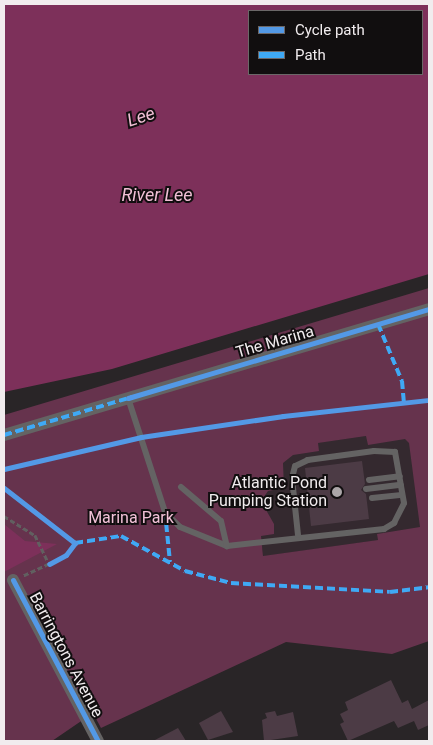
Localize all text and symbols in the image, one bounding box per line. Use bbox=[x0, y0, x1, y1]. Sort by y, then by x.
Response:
legend bbox=[248, 10, 423, 75]
text: Cycle path bbox=[295, 21, 365, 39]
text: Path bbox=[295, 46, 326, 64]
water label: Lee bbox=[124, 102, 158, 132]
water label: River Lee bbox=[122, 184, 192, 206]
street label: The Marina bbox=[234, 322, 316, 362]
place label: Atlantic Pond Pumping Station bbox=[209, 473, 327, 511]
marker: Atlantic Pond Pumping Station bbox=[331, 486, 343, 498]
park label: Marina Park bbox=[88, 508, 174, 528]
street label: Barringtons Avenue bbox=[25, 589, 107, 721]

